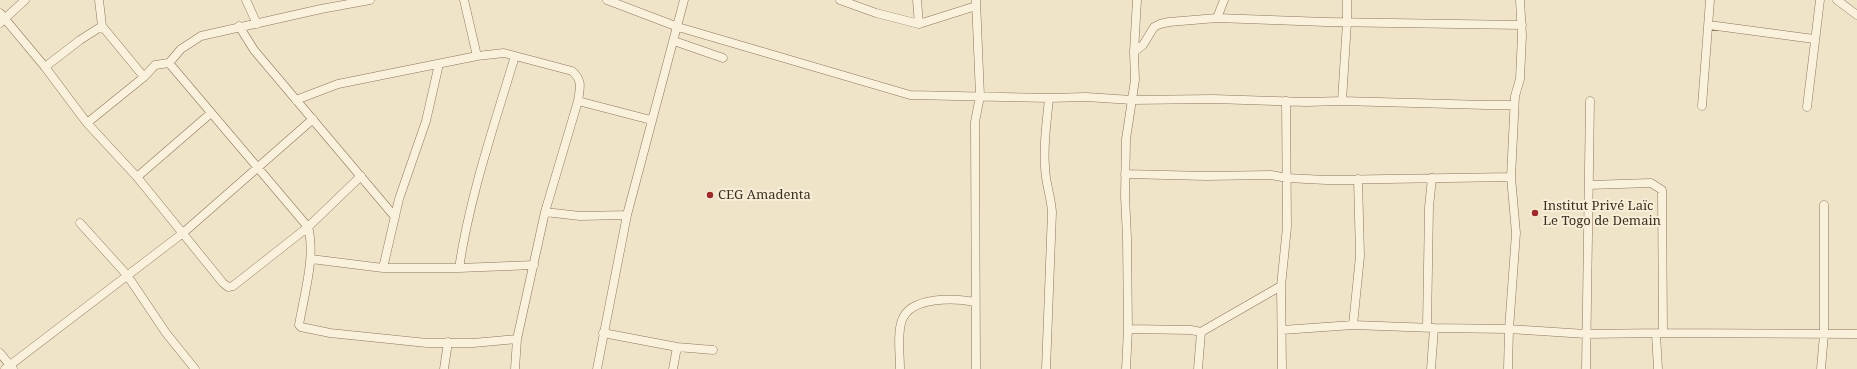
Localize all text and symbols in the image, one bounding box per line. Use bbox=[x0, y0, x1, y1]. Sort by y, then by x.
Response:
place label: CEG Amadenta bbox=[718, 187, 811, 203]
marker: CEG Amadenta bbox=[705, 190, 715, 200]
place label: Institut Privé Laïc Le Togo de Demain bbox=[1543, 198, 1661, 229]
marker: Institut Privé Laïc Le Togo de Demain bbox=[1530, 208, 1540, 218]

